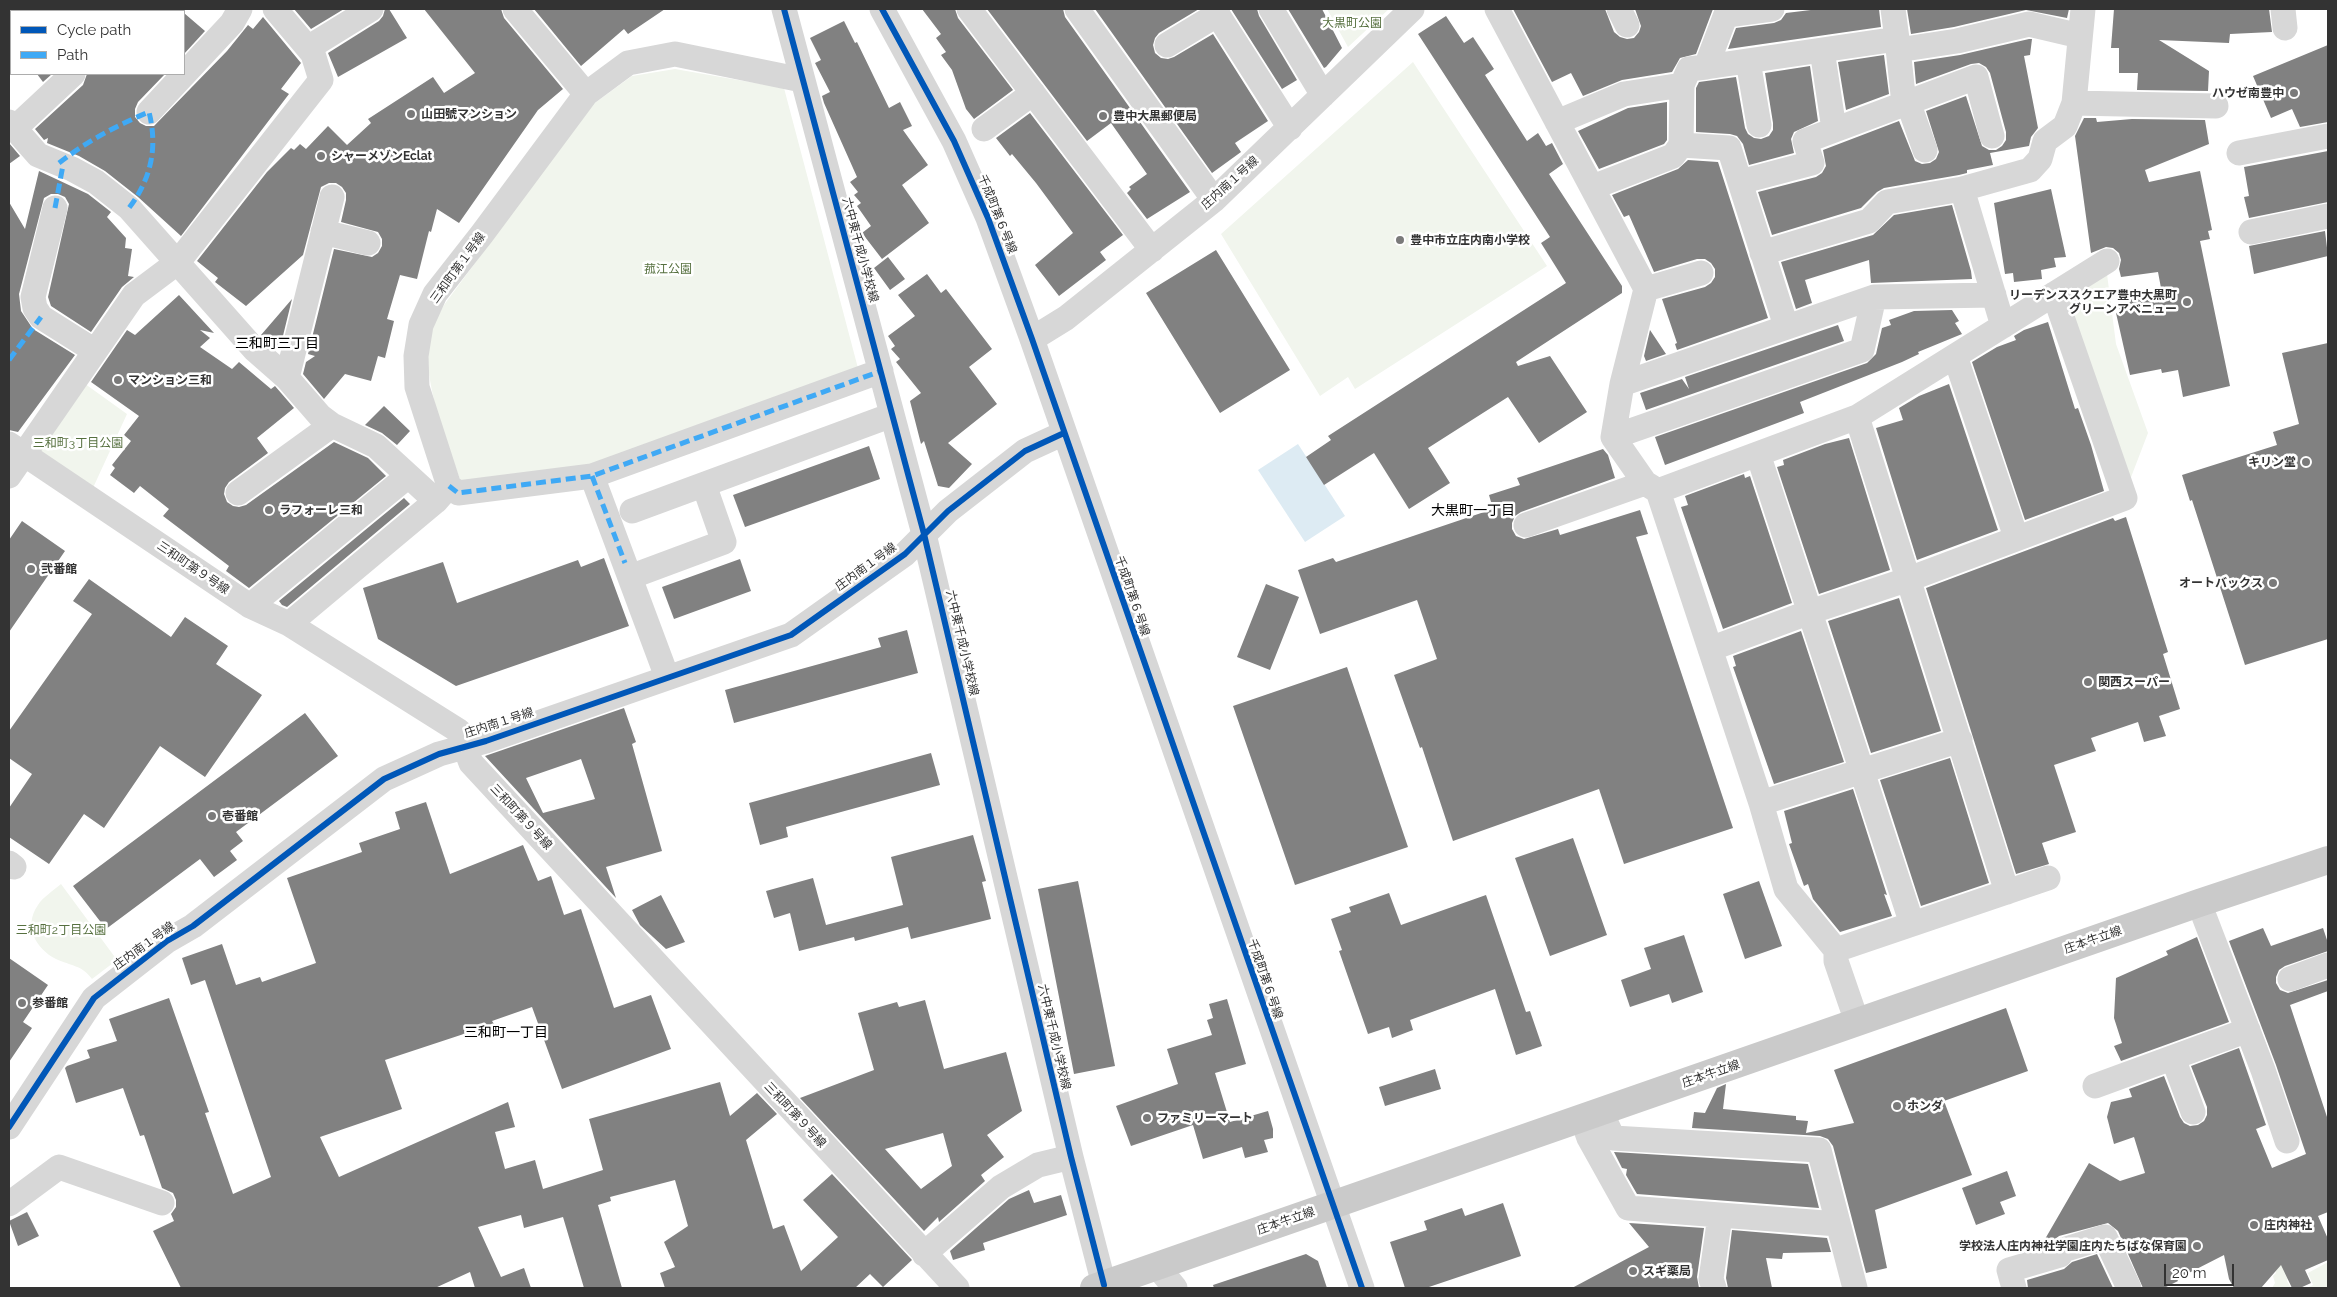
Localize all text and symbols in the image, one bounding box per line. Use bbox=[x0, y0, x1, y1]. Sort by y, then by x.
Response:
legend bbox=[10, 10, 185, 75]
park label: 大黒町公園 bbox=[1322, 16, 1382, 30]
text: Cycle path bbox=[57, 21, 131, 39]
text: Path bbox=[57, 46, 88, 64]
place label: ハウゼ南豊中 bbox=[2212, 86, 2284, 100]
marker: ハウゼ南豊中 bbox=[2288, 87, 2300, 99]
place label: 山田號マンション bbox=[421, 107, 517, 121]
marker: 山田號マンション bbox=[405, 108, 417, 120]
place label: 豊中大黒郵便局 bbox=[1113, 109, 1197, 123]
marker: 豊中大黒郵便局 bbox=[1097, 110, 1109, 122]
place label: シャーメゾンEclat bbox=[331, 149, 432, 163]
marker: シャーメゾンEclat bbox=[315, 150, 327, 162]
street label: 庄内南１号線 bbox=[1198, 154, 1262, 212]
street label: 千成町第６号線 bbox=[975, 172, 1019, 256]
street label: 六中東千成小学校線 bbox=[839, 196, 881, 304]
street label: 三和町第１号線 bbox=[427, 230, 489, 306]
place label: 豊中市立庄内南小学校 bbox=[1410, 233, 1530, 247]
marker: 豊中市立庄内南小学校 bbox=[1394, 234, 1406, 246]
park label: 菰江公園 bbox=[644, 262, 692, 276]
place label: リーデンススクエア豊中大黒町 グリーンアベニュー bbox=[2009, 288, 2177, 316]
marker: リーデンススクエア豊中大黒町 グリーンアベニュー bbox=[2181, 296, 2193, 308]
district label: 三和町三丁目 bbox=[235, 336, 319, 352]
place label: マンション三和 bbox=[128, 373, 212, 387]
marker: マンション三和 bbox=[112, 374, 124, 386]
park label: 三和町3丁目公園 bbox=[33, 436, 123, 450]
place label: キリン堂 bbox=[2248, 455, 2296, 469]
marker: キリン堂 bbox=[2300, 456, 2312, 468]
place label: ラフォーレ三和 bbox=[279, 503, 363, 517]
district label: 大黒町一丁目 bbox=[1431, 503, 1515, 519]
marker: ラフォーレ三和 bbox=[263, 504, 275, 516]
street label: 三和町第９号線 bbox=[154, 539, 232, 597]
street label: 庄内南１号線 bbox=[833, 540, 899, 594]
street label: 千成町第６号線 bbox=[1112, 554, 1152, 638]
place label: 弐番館 bbox=[41, 562, 77, 576]
marker: 弐番館 bbox=[25, 563, 37, 575]
place label: オートバックス bbox=[2179, 576, 2263, 590]
marker: オートバックス bbox=[2267, 577, 2279, 589]
street label: 六中東千成小学校線 bbox=[943, 589, 981, 697]
place label: 関西スーパー bbox=[2098, 675, 2170, 689]
marker: 関西スーパー bbox=[2082, 676, 2094, 688]
street label: 庄内南１号線 bbox=[463, 705, 535, 741]
street label: 三和町第９号線 bbox=[487, 781, 555, 853]
place label: 壱番館 bbox=[222, 809, 258, 823]
marker: 壱番館 bbox=[206, 810, 218, 822]
street label: 庄内南１号線 bbox=[111, 919, 177, 973]
park label: 三和町2丁目公園 bbox=[16, 923, 106, 937]
street label: 庄本牛立線 bbox=[2062, 923, 2124, 957]
street label: 千成町第６号線 bbox=[1245, 937, 1285, 1021]
street label: 六中東千成小学校線 bbox=[1035, 983, 1073, 1091]
place label: 参番館 bbox=[32, 996, 68, 1010]
marker: 参番館 bbox=[16, 997, 28, 1009]
district label: 三和町一丁目 bbox=[464, 1025, 548, 1041]
street label: 庄本牛立線 bbox=[1680, 1057, 1742, 1091]
street label: 三和町第９号線 bbox=[761, 1079, 829, 1151]
place label: ホンダ bbox=[1907, 1099, 1943, 1113]
marker: ホンダ bbox=[1891, 1100, 1903, 1112]
place label: ファミリーマート bbox=[1157, 1111, 1253, 1125]
marker: ファミリーマート bbox=[1141, 1112, 1153, 1124]
street label: 庄本牛立線 bbox=[1255, 1204, 1317, 1238]
place label: 庄内神社 bbox=[2264, 1218, 2312, 1232]
marker: 庄内神社 bbox=[2248, 1219, 2260, 1231]
place label: 学校法人庄内神社学園庄内たちばな保育園 bbox=[1959, 1239, 2187, 1253]
marker: 学校法人庄内神社学園庄内たちばな保育園 bbox=[2191, 1240, 2203, 1252]
scale bar bbox=[2167, 1254, 2237, 1286]
place label: スギ薬局 bbox=[1643, 1264, 1691, 1278]
text: 20 m bbox=[2172, 1264, 2207, 1282]
marker: スギ薬局 bbox=[1627, 1265, 1639, 1277]

